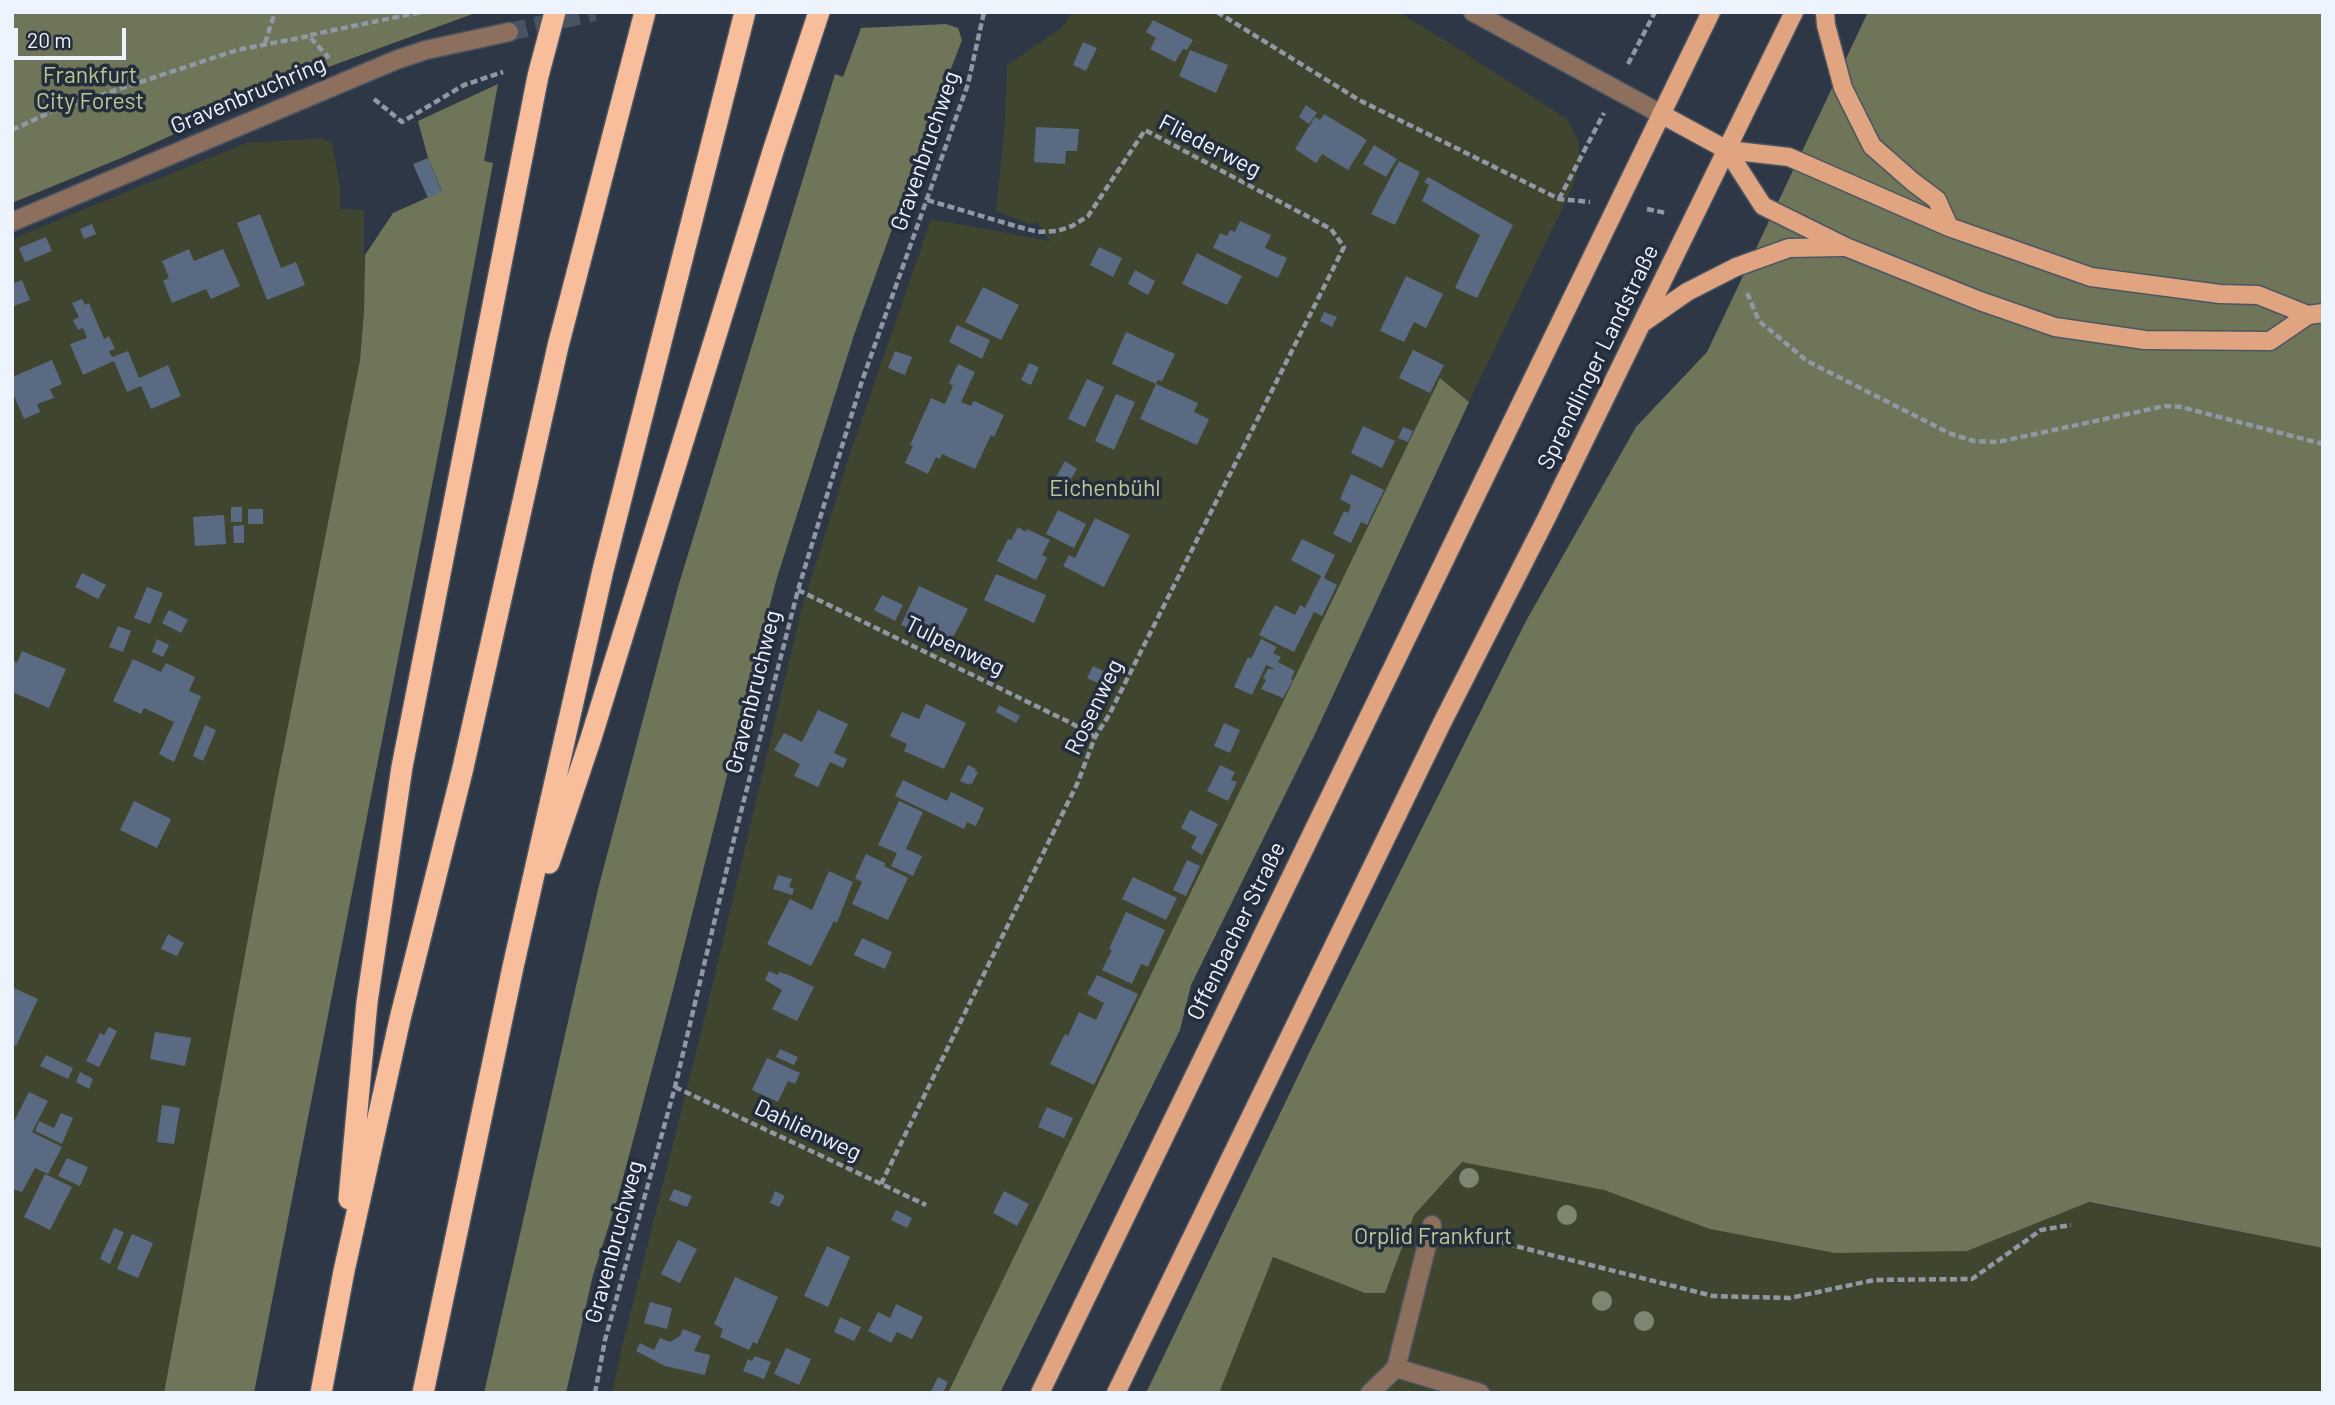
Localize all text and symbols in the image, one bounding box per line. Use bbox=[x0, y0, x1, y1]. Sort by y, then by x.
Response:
scale bar bbox=[18, 14, 130, 58]
text: 20 m bbox=[27, 27, 72, 52]
street label: Gravenbruchring bbox=[166, 50, 330, 140]
park label: Frankfurt City Forest bbox=[36, 61, 144, 115]
street label: Gravenbruchweg bbox=[885, 67, 965, 235]
street label: Fliederweg bbox=[1154, 108, 1266, 184]
street label: Sprendlinger Landstraße bbox=[1532, 240, 1664, 474]
park label: Eichenbühl bbox=[1049, 474, 1161, 502]
street label: Gravenbruchweg bbox=[719, 607, 787, 777]
street label: Tulpenweg bbox=[901, 610, 1009, 682]
street label: Rosenweg bbox=[1059, 655, 1129, 759]
street label: Offenbacher Straße bbox=[1181, 837, 1291, 1025]
street label: Dahlienweg bbox=[750, 1093, 866, 1167]
street label: Gravenbruchweg bbox=[579, 1158, 649, 1326]
park label: Orplid Frankfurt bbox=[1354, 1222, 1512, 1250]

